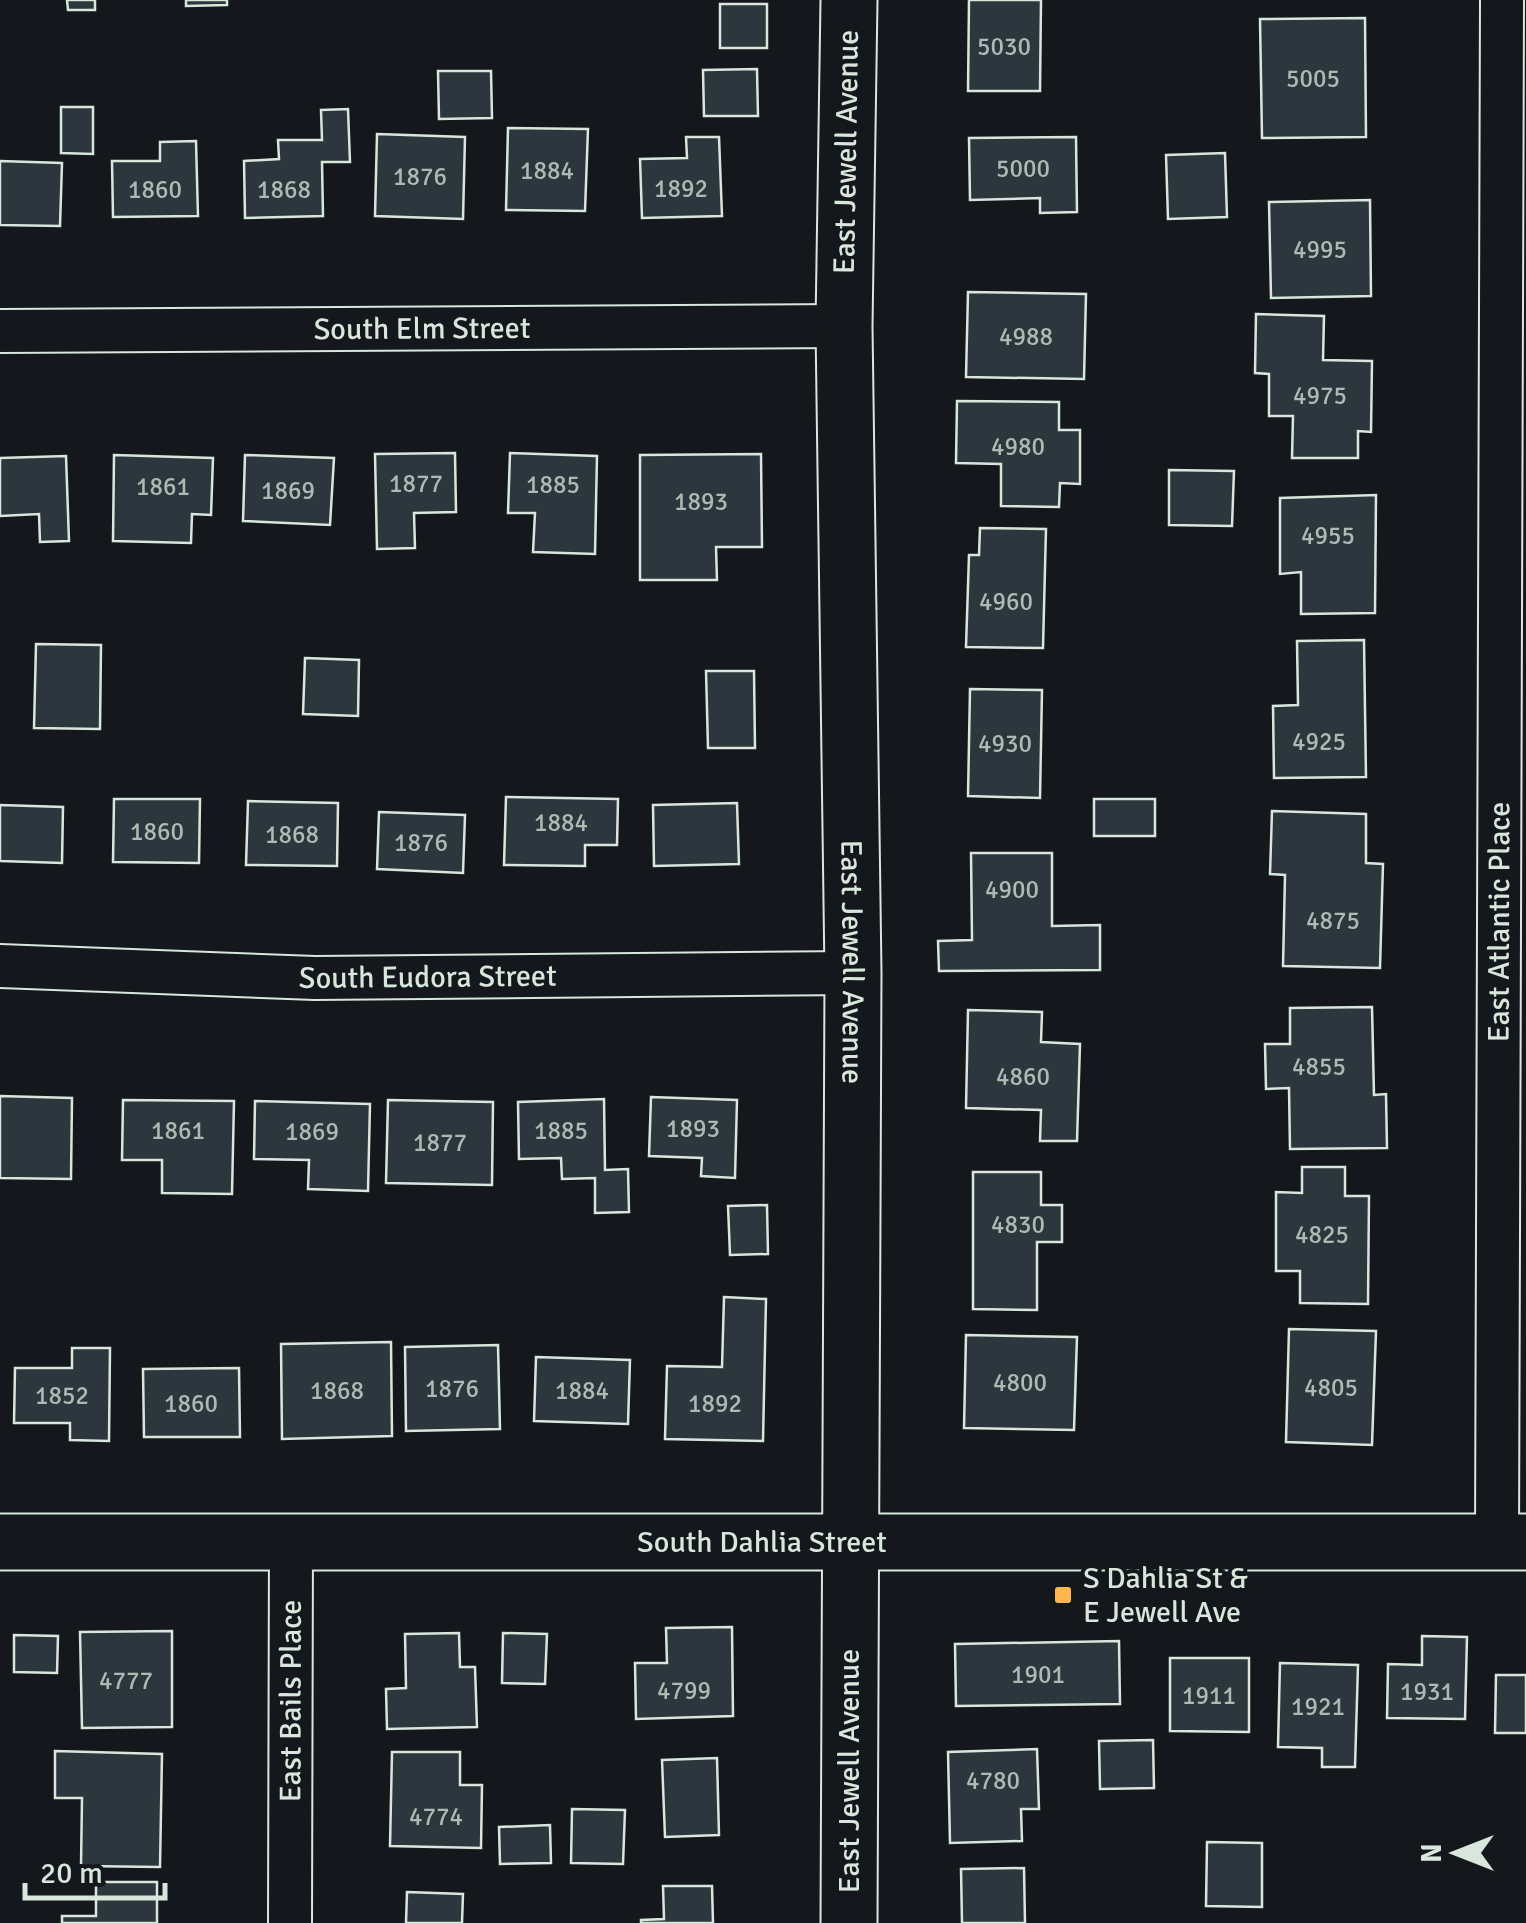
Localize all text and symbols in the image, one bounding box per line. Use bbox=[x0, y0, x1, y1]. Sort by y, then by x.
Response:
street label: East Jewell Avenue bbox=[826, 30, 867, 274]
house number: 5030 bbox=[977, 31, 1031, 62]
house number: 5005 bbox=[1286, 63, 1340, 94]
house number: 5000 bbox=[996, 153, 1050, 184]
house number: 1884 bbox=[520, 155, 574, 186]
house number: 1876 bbox=[393, 161, 447, 192]
house number: 1892 bbox=[654, 173, 708, 204]
house number: 1860 bbox=[128, 174, 182, 205]
house number: 1868 bbox=[257, 174, 311, 205]
house number: 4995 bbox=[1293, 234, 1347, 265]
street label: South Elm Street bbox=[314, 310, 530, 348]
house number: 4988 bbox=[999, 321, 1053, 352]
house number: 4975 bbox=[1293, 380, 1347, 411]
house number: 4980 bbox=[991, 431, 1045, 462]
house number: 1877 bbox=[389, 468, 443, 499]
house number: 1885 bbox=[526, 469, 580, 500]
house number: 1861 bbox=[136, 471, 190, 502]
house number: 1869 bbox=[261, 475, 315, 506]
house number: 1893 bbox=[674, 486, 728, 517]
house number: 4955 bbox=[1301, 520, 1355, 551]
house number: 4960 bbox=[979, 586, 1033, 617]
house number: 4925 bbox=[1292, 726, 1346, 757]
house number: 4930 bbox=[978, 728, 1032, 759]
street label: East Atlantic Place bbox=[1481, 802, 1518, 1042]
house number: 1884 bbox=[534, 807, 588, 838]
house number: 1860 bbox=[130, 816, 184, 847]
house number: 1868 bbox=[265, 819, 319, 850]
house number: 1876 bbox=[394, 827, 448, 858]
street label: East Jewell Avenue bbox=[832, 839, 871, 1084]
house number: 4900 bbox=[985, 874, 1039, 905]
house number: 4875 bbox=[1306, 905, 1360, 936]
street label: South Eudora Street bbox=[298, 958, 557, 997]
house number: 4855 bbox=[1292, 1051, 1346, 1082]
house number: 4860 bbox=[996, 1061, 1050, 1092]
house number: 1893 bbox=[666, 1113, 720, 1144]
house number: 1861 bbox=[151, 1115, 205, 1146]
house number: 1885 bbox=[534, 1115, 588, 1146]
house number: 1869 bbox=[285, 1116, 339, 1147]
house number: 1877 bbox=[413, 1127, 467, 1158]
house number: 4830 bbox=[991, 1209, 1045, 1240]
house number: 4825 bbox=[1295, 1219, 1349, 1250]
house number: 4800 bbox=[993, 1367, 1047, 1398]
house number: 4805 bbox=[1304, 1372, 1358, 1403]
house number: 1876 bbox=[425, 1373, 479, 1404]
house number: 1868 bbox=[310, 1375, 364, 1406]
house number: 1884 bbox=[555, 1375, 609, 1406]
house number: 1852 bbox=[35, 1380, 89, 1411]
house number: 1860 bbox=[164, 1388, 218, 1419]
house number: 1892 bbox=[688, 1388, 742, 1419]
street label: South Dahlia Street bbox=[637, 1524, 887, 1561]
place label: S Dahlia St & E Jewell Ave bbox=[1083, 1560, 1248, 1631]
marker: S Dahlia St & E Jewell Ave bbox=[1052, 1584, 1074, 1606]
street label: East Bails Place bbox=[272, 1600, 310, 1802]
street label: East Jewell Avenue bbox=[831, 1649, 868, 1893]
house number: 1901 bbox=[1011, 1659, 1065, 1690]
house number: 4777 bbox=[99, 1665, 153, 1696]
house number: 4799 bbox=[657, 1675, 711, 1706]
house number: 1931 bbox=[1400, 1676, 1454, 1707]
house number: 1911 bbox=[1182, 1680, 1236, 1711]
house number: 1921 bbox=[1291, 1691, 1345, 1722]
house number: 4780 bbox=[966, 1765, 1020, 1796]
house number: 4774 bbox=[409, 1801, 463, 1832]
north arrow bbox=[1406, 1803, 1506, 1903]
scale bar bbox=[25, 1838, 165, 1900]
text: N bbox=[1415, 1843, 1449, 1863]
text: 20 m bbox=[40, 1855, 103, 1892]

